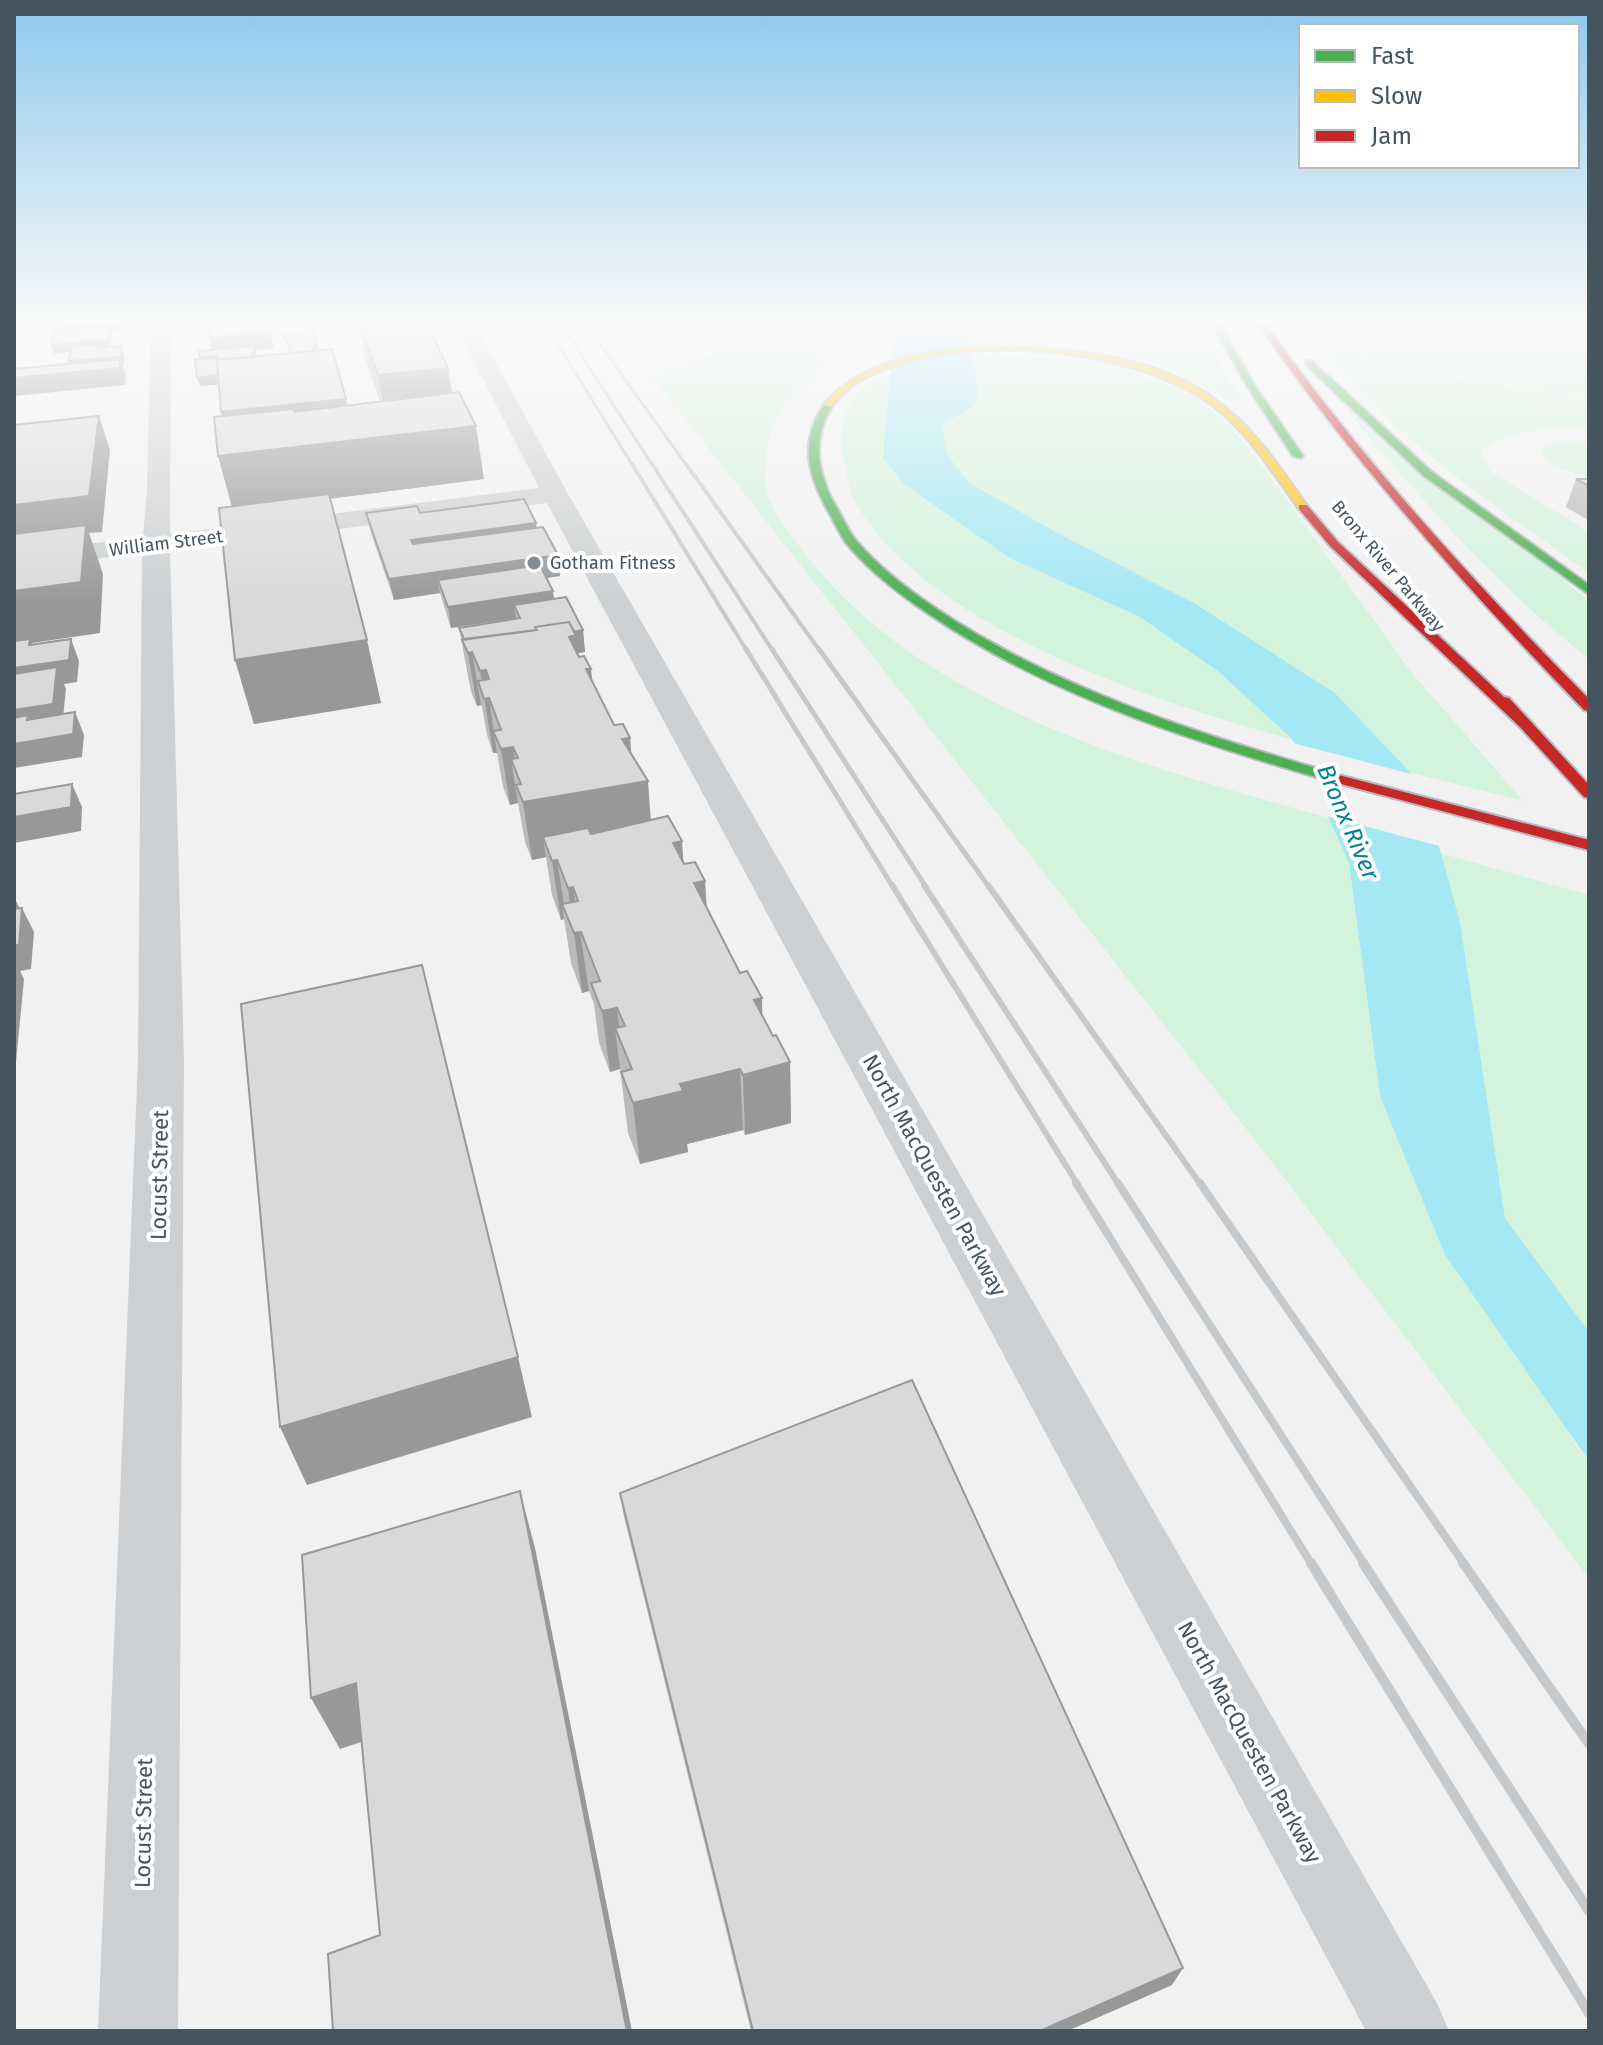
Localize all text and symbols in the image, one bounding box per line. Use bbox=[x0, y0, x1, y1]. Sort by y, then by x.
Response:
legend bbox=[1299, 24, 1579, 168]
text: Fast bbox=[1371, 42, 1414, 70]
text: Slow bbox=[1371, 82, 1422, 110]
text: Jam bbox=[1371, 122, 1412, 150]
street label: Bronx River Parkway bbox=[1327, 496, 1449, 636]
street label: William Street bbox=[108, 525, 225, 561]
place label: Gotham Fitness bbox=[550, 552, 676, 574]
marker: Gotham Fitness bbox=[525, 554, 543, 572]
water label: Bronx River bbox=[1311, 760, 1385, 885]
street label: North MacQuesten Parkway bbox=[857, 1050, 1013, 1301]
street label: Locust Street bbox=[145, 1110, 174, 1240]
street label: North MacQuesten Parkway bbox=[1172, 1617, 1328, 1868]
street label: Locust Street bbox=[129, 1758, 158, 1888]

